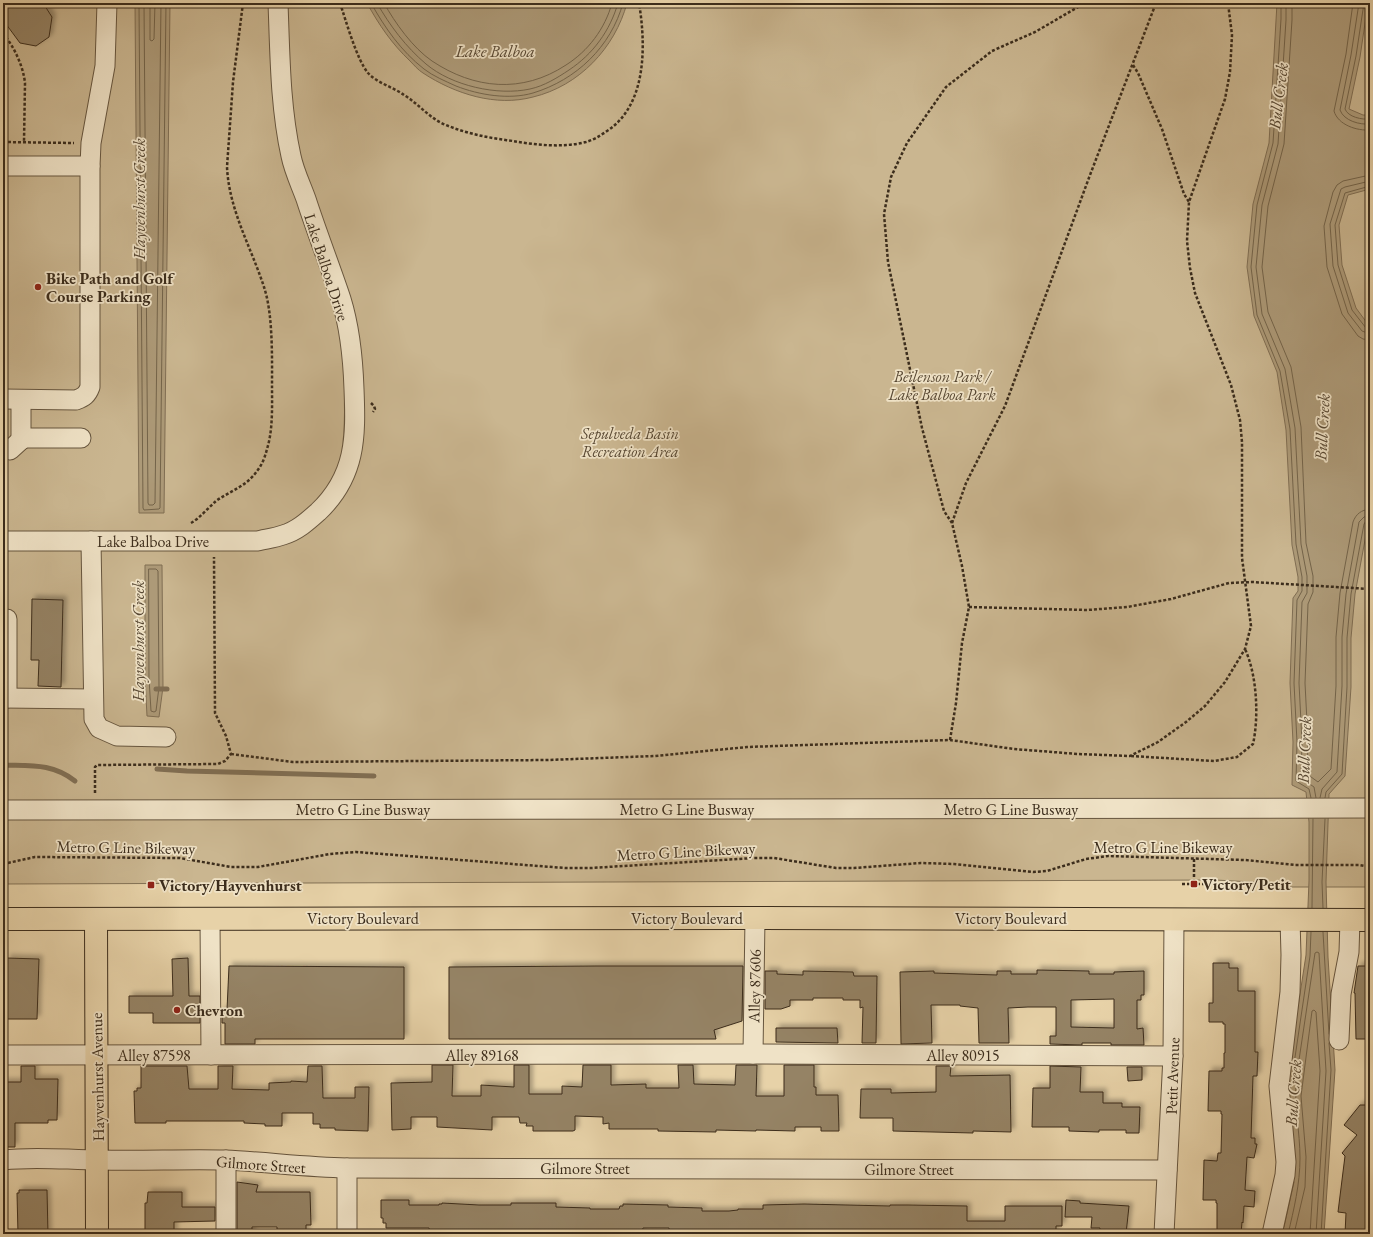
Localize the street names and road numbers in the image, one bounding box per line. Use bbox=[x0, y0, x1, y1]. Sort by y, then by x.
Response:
street label: Lake Balboa Drive bbox=[299, 211, 354, 324]
street label: Lake Balboa Drive bbox=[97, 531, 209, 552]
street label: Metro G Line Busway bbox=[296, 799, 431, 820]
street label: Metro G Line Busway bbox=[620, 799, 755, 820]
street label: Metro G Line Busway bbox=[944, 799, 1079, 820]
street label: Metro G Line Bikeway bbox=[56, 836, 197, 859]
street label: Metro G Line Bikeway bbox=[616, 837, 757, 866]
street label: Metro G Line Bikeway bbox=[1094, 837, 1233, 858]
street label: Victory Boulevard bbox=[307, 908, 420, 929]
street label: Victory Boulevard bbox=[631, 908, 744, 929]
street label: Victory Boulevard bbox=[955, 908, 1068, 929]
street label: Alley 87606 bbox=[743, 949, 766, 1024]
street label: Hayvenhurst Avenue bbox=[86, 1012, 109, 1142]
street label: Petit Avenue bbox=[1161, 1037, 1184, 1115]
street label: Alley 87598 bbox=[116, 1045, 191, 1066]
street label: Alley 89168 bbox=[444, 1045, 519, 1066]
street label: Alley 80915 bbox=[925, 1045, 1000, 1066]
street label: Gilmore Street bbox=[215, 1151, 306, 1178]
street label: Gilmore Street bbox=[540, 1158, 630, 1179]
street label: Gilmore Street bbox=[864, 1159, 954, 1180]

